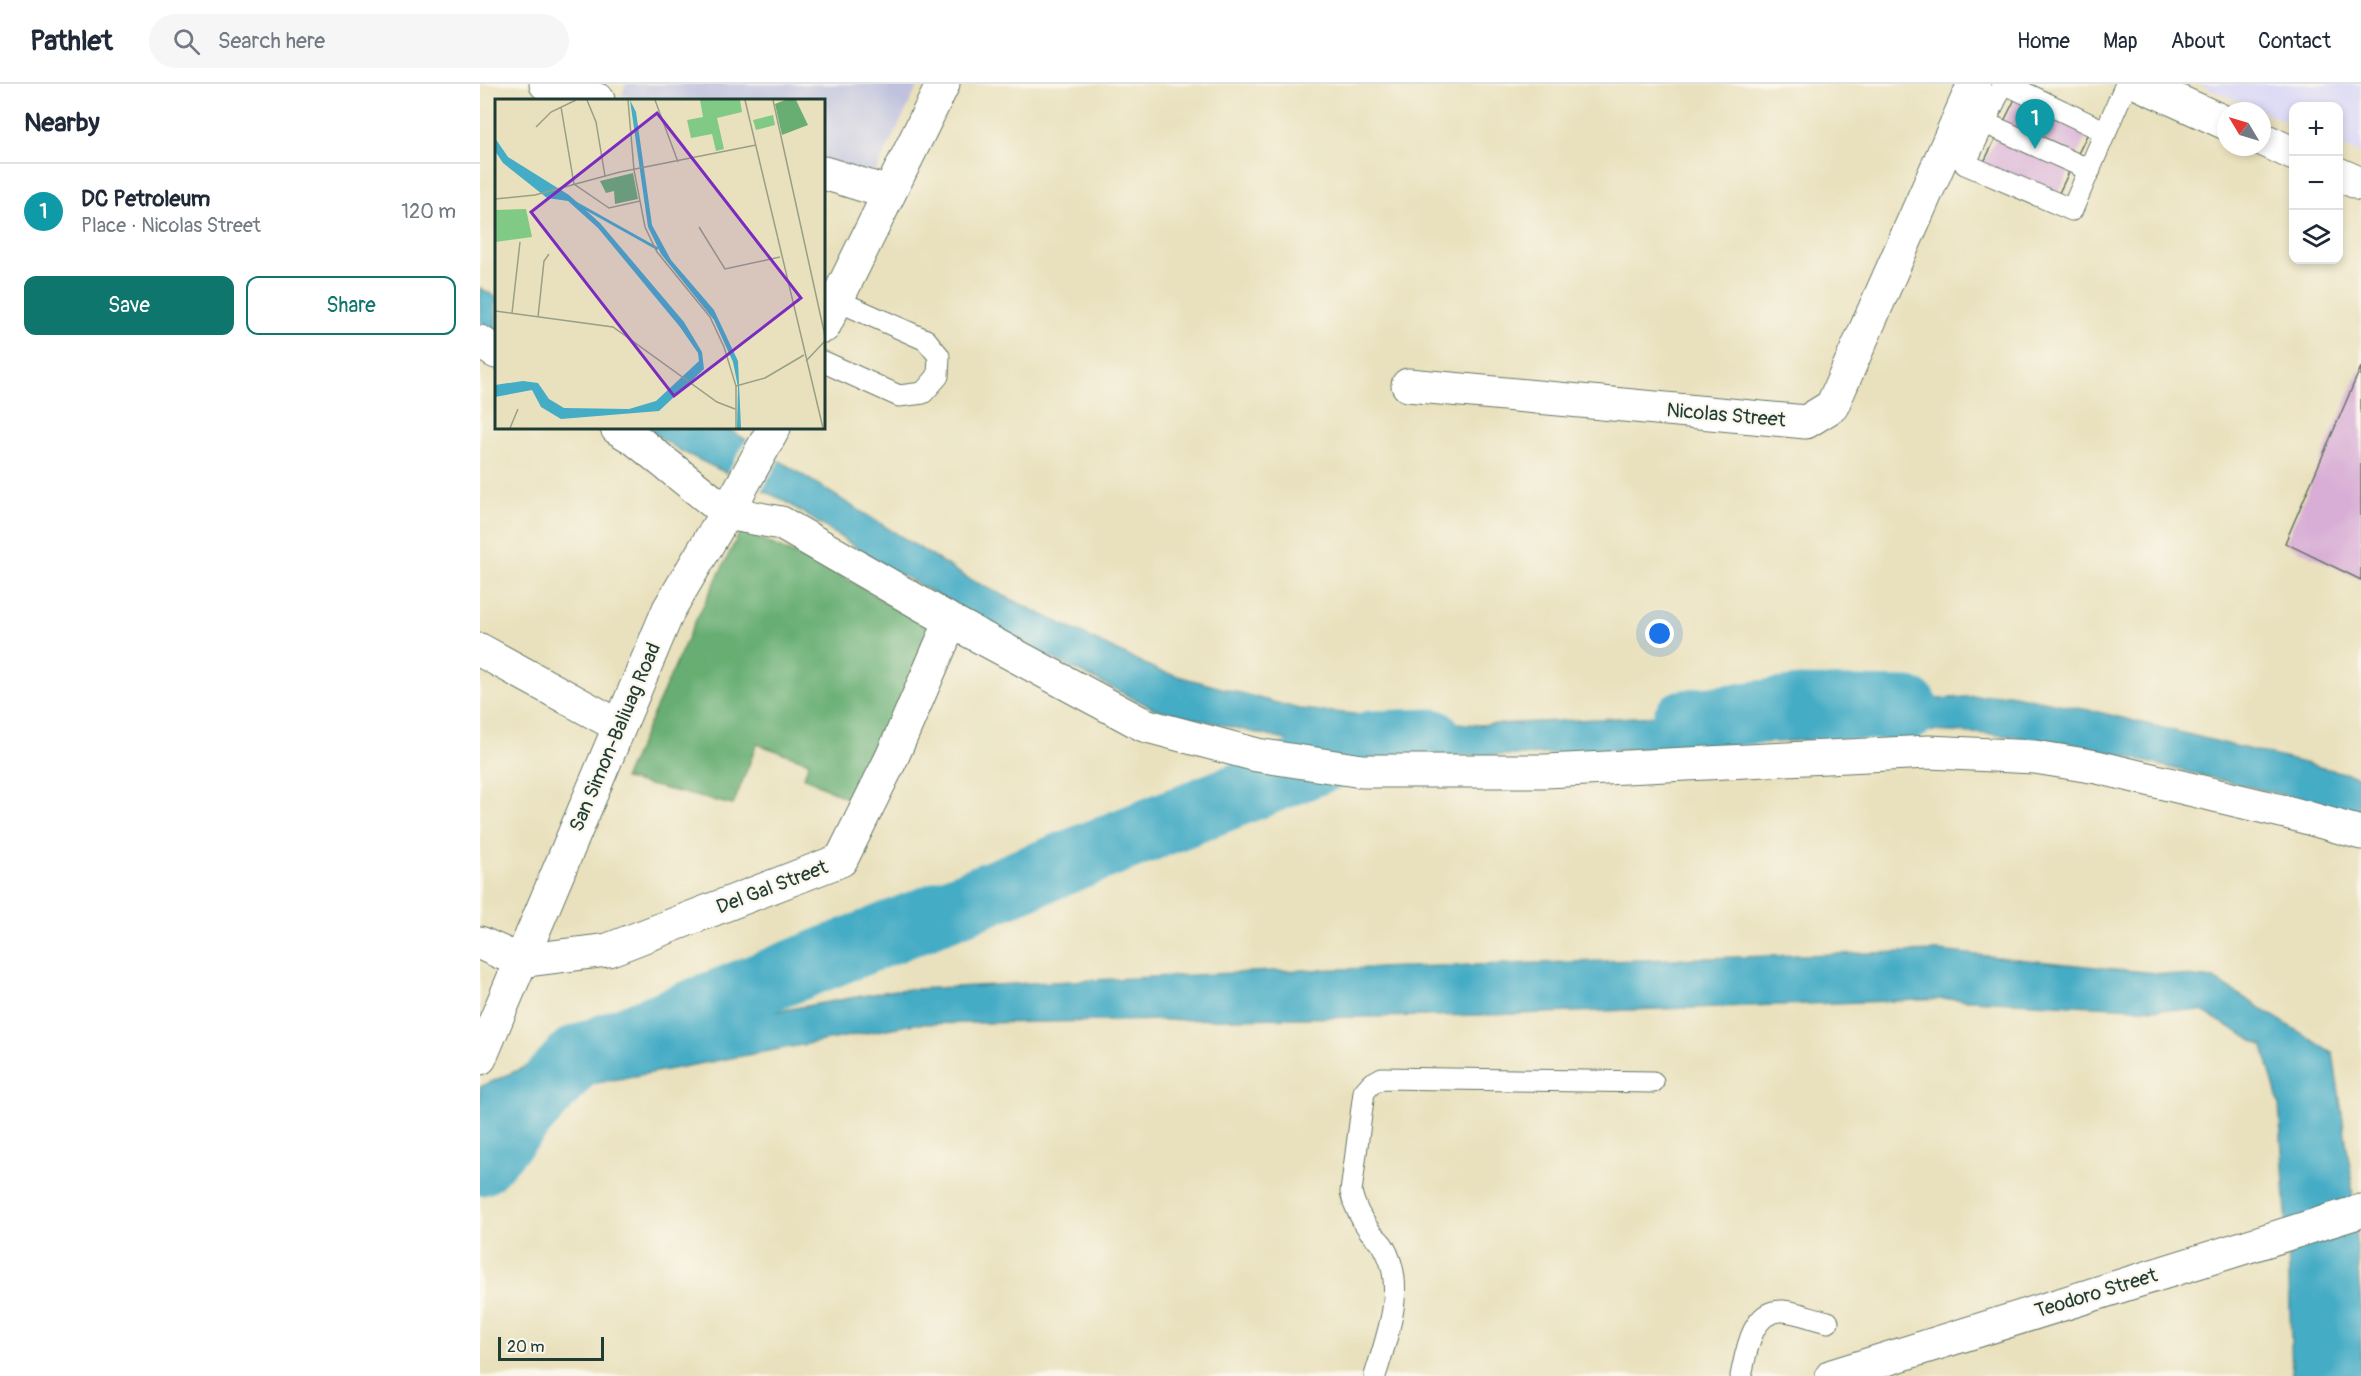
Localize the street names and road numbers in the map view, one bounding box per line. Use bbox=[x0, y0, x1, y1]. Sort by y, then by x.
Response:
street label: Nicolas Street bbox=[1665, 397, 1788, 433]
street label: San Simon-Baliuag Road bbox=[564, 639, 666, 835]
street label: Del Gal Street bbox=[713, 854, 832, 920]
street label: Teodoro Street bbox=[2032, 1262, 2161, 1323]

